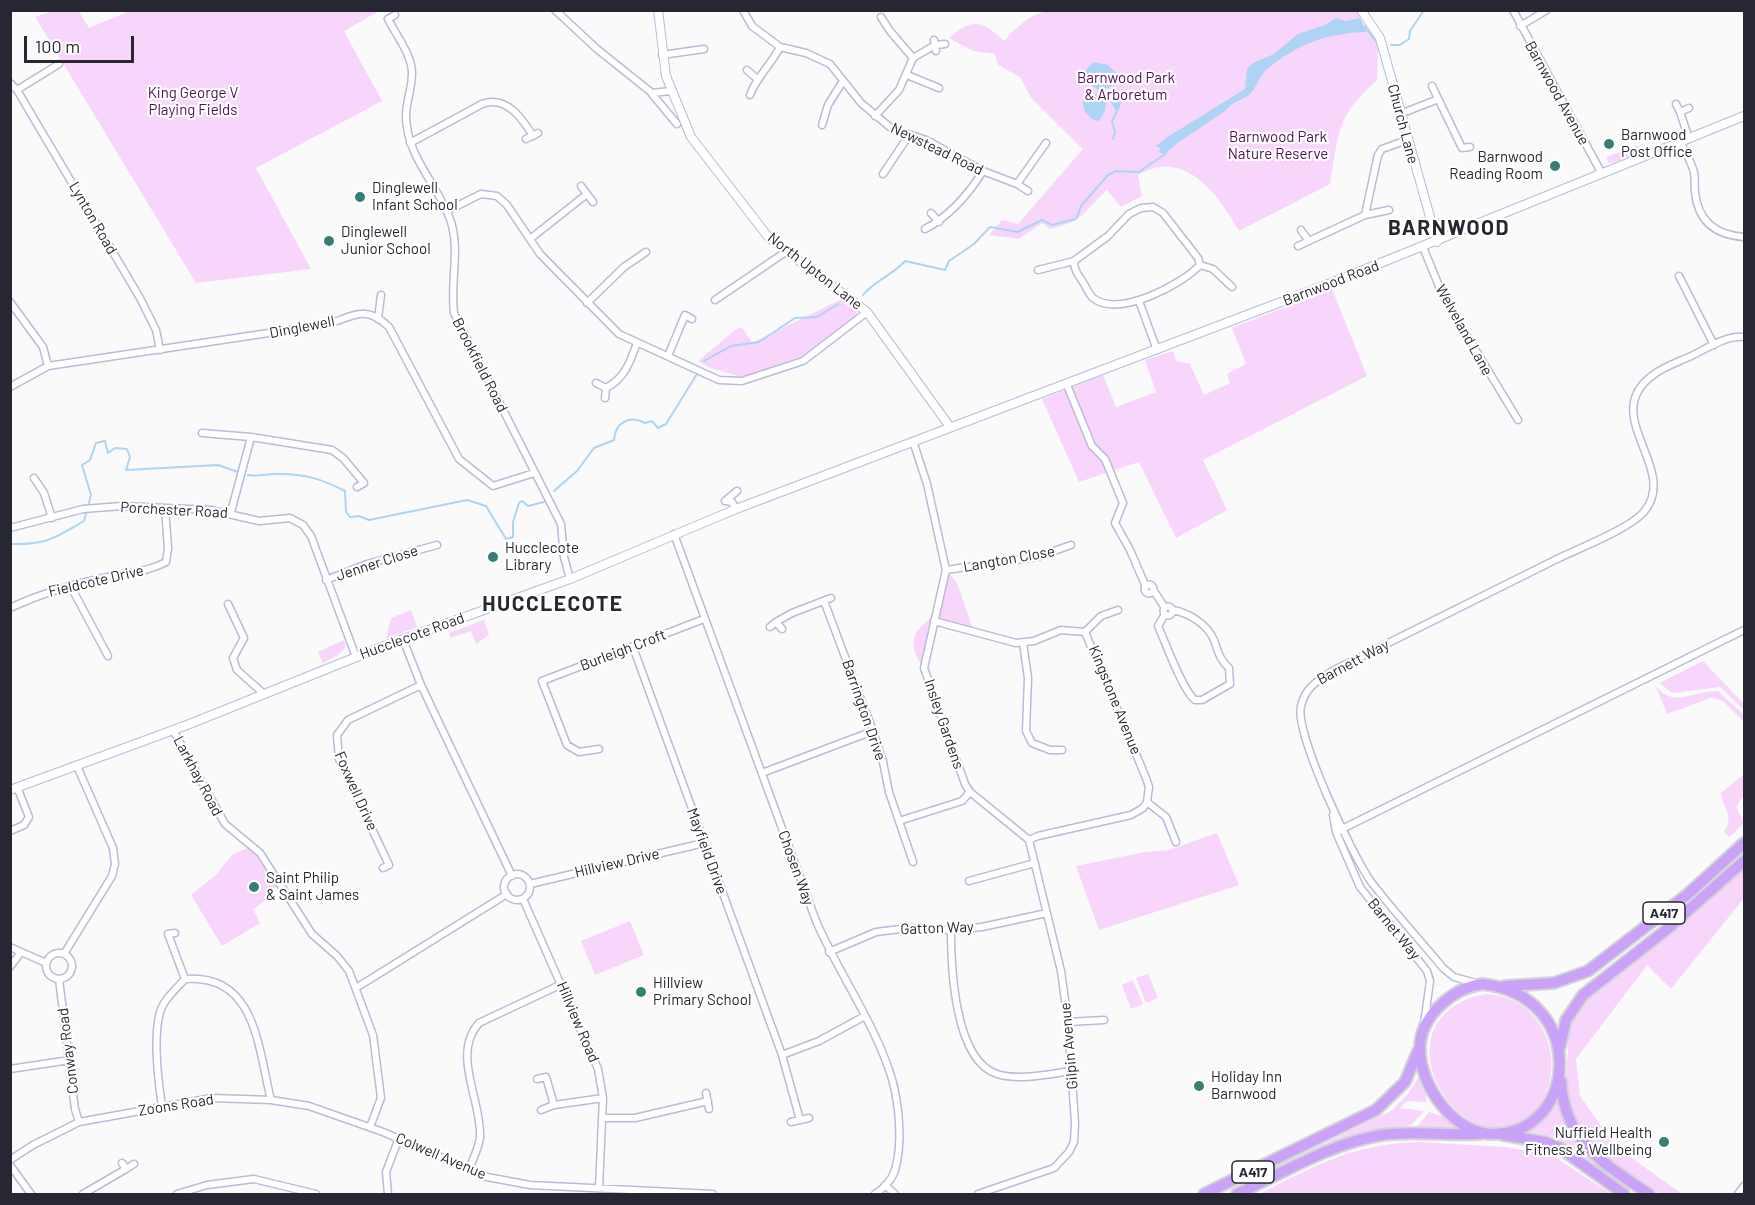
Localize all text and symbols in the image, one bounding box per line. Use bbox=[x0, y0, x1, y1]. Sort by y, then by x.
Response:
scale bar bbox=[27, 24, 136, 62]
text: 100 m bbox=[35, 35, 80, 57]
street label: Barnwood Avenue bbox=[1521, 38, 1593, 148]
park label: Barnwood Park & Arboretum bbox=[1077, 69, 1175, 104]
street label: Church Lane bbox=[1384, 82, 1422, 166]
park label: King George V Playing Fields bbox=[148, 84, 238, 119]
street label: Newstead Road bbox=[888, 119, 986, 179]
place label: Barnwood Post Office bbox=[1621, 126, 1693, 161]
park label: Barnwood Park Nature Reserve bbox=[1228, 128, 1328, 163]
marker: Barnwood Post Office bbox=[1602, 137, 1616, 151]
place label: Barnwood Reading Room bbox=[1449, 148, 1543, 183]
marker: Barnwood Reading Room bbox=[1548, 159, 1562, 173]
street label: Lynton Road bbox=[65, 178, 121, 258]
place label: Dinglewell Infant School bbox=[372, 179, 458, 214]
marker: Dinglewell Infant School bbox=[353, 190, 367, 204]
district label: BARNWOOD bbox=[1388, 215, 1510, 241]
place label: Dinglewell Junior School bbox=[341, 223, 431, 258]
street label: North Upton Lane bbox=[764, 228, 866, 314]
marker: Dinglewell Junior School bbox=[322, 234, 336, 248]
street label: Barnwood Road bbox=[1280, 256, 1382, 310]
street label: Welveland Lane bbox=[1432, 281, 1496, 379]
street label: Dinglewell bbox=[268, 312, 336, 342]
street label: Brookfield Road bbox=[448, 315, 512, 415]
street label: Porchester Road bbox=[120, 498, 228, 522]
place label: Hucclecote Library bbox=[505, 539, 579, 574]
street label: Jenner Close bbox=[334, 541, 420, 585]
street label: Langton Close bbox=[962, 542, 1056, 576]
marker: Hucclecote Library bbox=[486, 550, 500, 564]
street label: Fieldcote Drive bbox=[46, 561, 146, 601]
district label: HUCCLECOTE bbox=[482, 591, 624, 617]
street label: Hucclecote Road bbox=[357, 609, 467, 663]
street label: Burleigh Croft bbox=[578, 625, 668, 675]
street label: Barnett Way bbox=[1314, 635, 1392, 689]
street label: Kingstone Avenue bbox=[1085, 643, 1145, 757]
street label: Barrington Drive bbox=[838, 657, 890, 763]
street label: Insley Gardens bbox=[920, 677, 968, 771]
street label: Larkhay Road bbox=[169, 733, 227, 819]
street label: Foxwell Drive bbox=[331, 749, 381, 833]
street label: Mayfield Drive bbox=[683, 805, 731, 897]
street label: Chosen Way bbox=[774, 828, 818, 908]
street label: Hillview Drive bbox=[573, 844, 661, 882]
place label: Saint Philip & Saint James bbox=[266, 869, 359, 904]
marker: Saint Philip & Saint James bbox=[247, 880, 261, 894]
street label: Barnet Way bbox=[1364, 895, 1424, 963]
road number: A417 bbox=[1643, 902, 1685, 924]
street label: Gatton Way bbox=[900, 918, 974, 938]
place label: Hillview Primary School bbox=[653, 974, 751, 1009]
street label: Hillview Road bbox=[553, 979, 603, 1065]
marker: Hillview Primary School bbox=[634, 985, 648, 999]
street label: Gilpin Avenue bbox=[1056, 1002, 1082, 1090]
street label: Conway Road bbox=[54, 1007, 82, 1095]
place label: Holiday Inn Barnwood bbox=[1211, 1068, 1282, 1103]
marker: Holiday Inn Barnwood bbox=[1192, 1079, 1206, 1093]
street label: Zoons Road bbox=[137, 1090, 215, 1120]
place label: Nuffield Health Fitness & Wellbeing bbox=[1525, 1124, 1652, 1159]
street label: Colwell Avenue bbox=[393, 1129, 489, 1183]
marker: Nuffield Health Fitness & Wellbeing bbox=[1657, 1135, 1671, 1149]
road number: A417 bbox=[1232, 1161, 1274, 1183]

